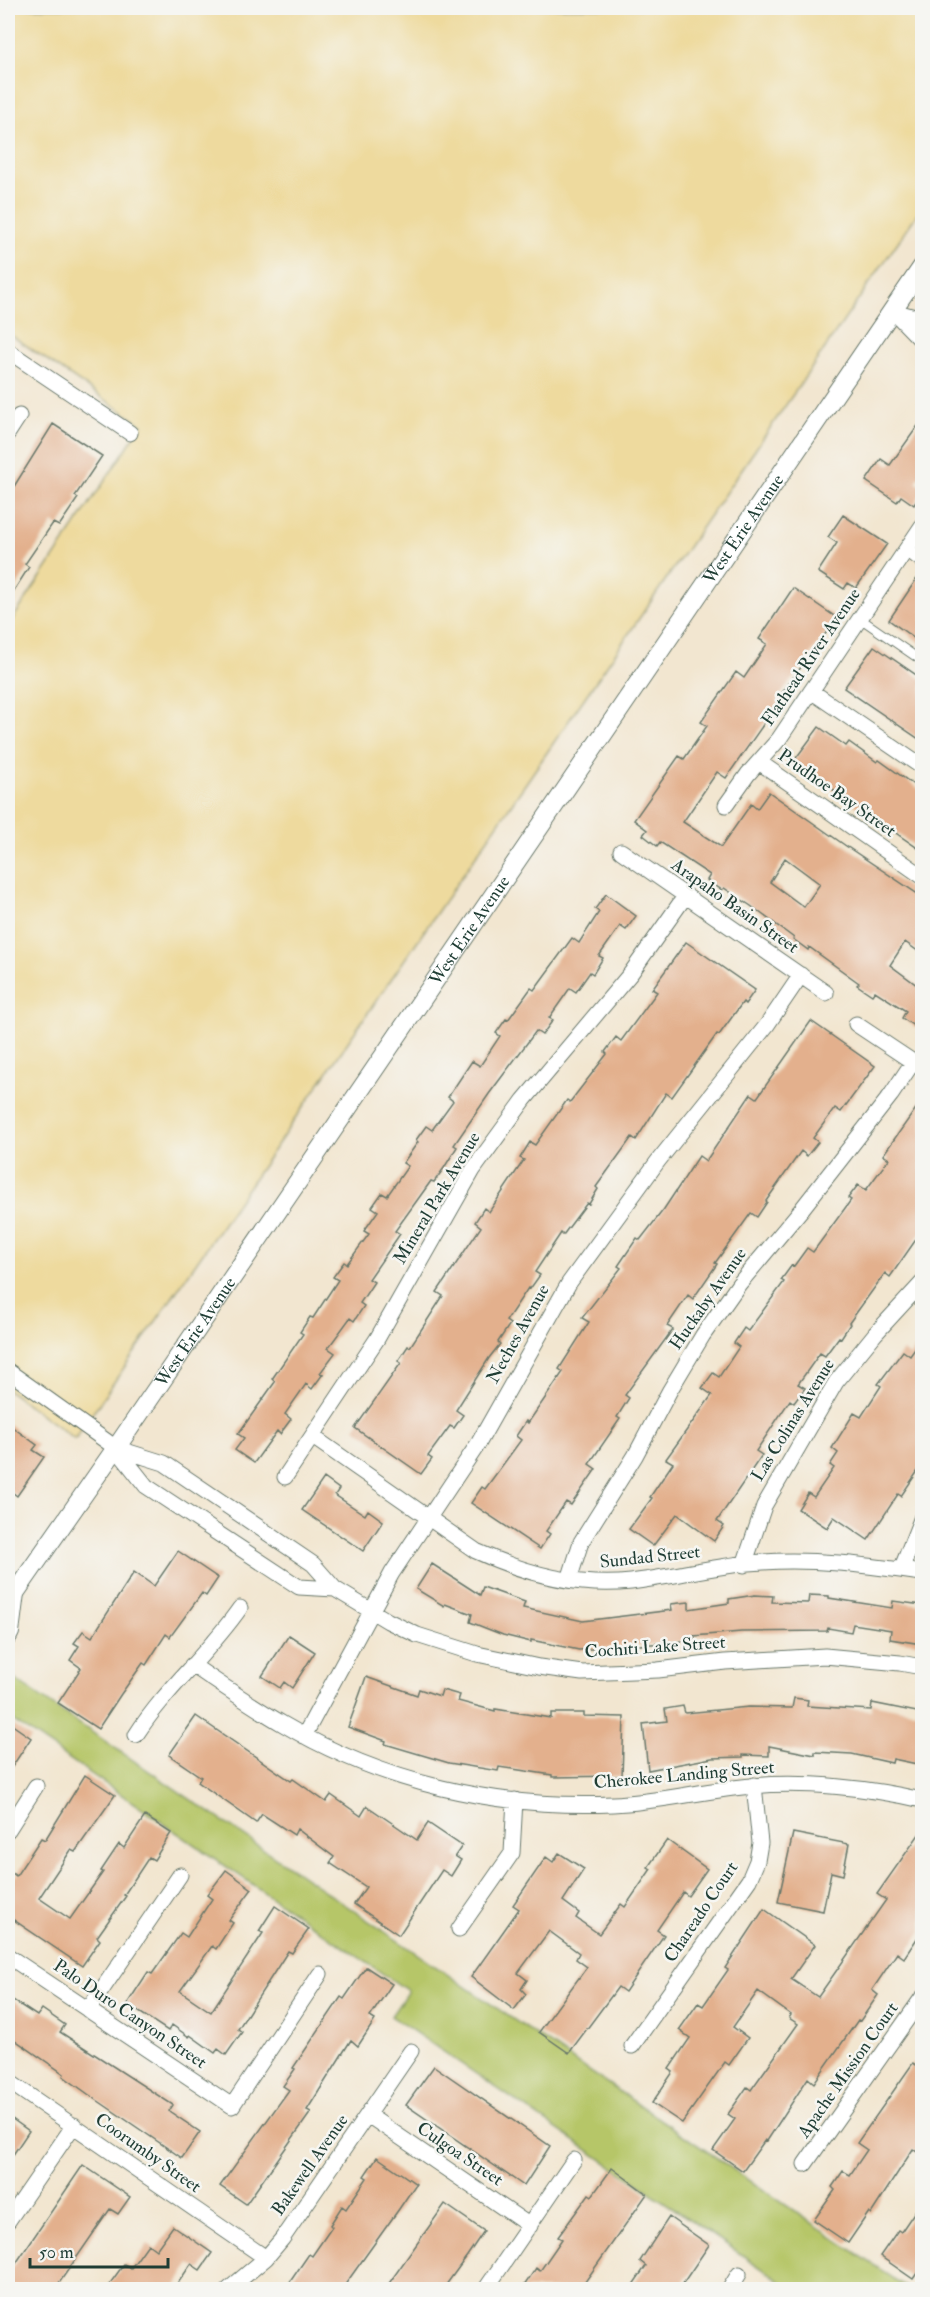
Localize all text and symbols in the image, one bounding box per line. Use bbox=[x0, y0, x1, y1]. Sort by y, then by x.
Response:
street label: West Erie Avenue bbox=[697, 469, 789, 589]
street label: Flathead River Avenue bbox=[756, 583, 866, 730]
street label: Prudhoe Bay Street bbox=[774, 744, 901, 842]
street label: Arapaho Basin Street bbox=[666, 853, 803, 959]
street label: West Erie Avenue bbox=[423, 871, 515, 991]
street label: Mineral Park Avenue bbox=[388, 1127, 486, 1268]
street label: Huckaby Avenue bbox=[664, 1243, 752, 1355]
street label: West Erie Avenue bbox=[149, 1272, 241, 1392]
street label: Neches Avenue bbox=[481, 1280, 555, 1387]
street label: Las Colinas Avenue bbox=[746, 1354, 840, 1486]
street label: Sundad Street bbox=[599, 1540, 701, 1574]
street label: Cochiti Lake Street bbox=[584, 1631, 726, 1663]
street label: Cherokee Landing Street bbox=[593, 1756, 775, 1794]
street label: Chareado Court bbox=[659, 1857, 743, 1967]
street label: Palo Duro Canyon Street bbox=[49, 1954, 211, 2074]
street label: Apache Mission Court bbox=[792, 1997, 904, 2143]
street label: Coorumby Street bbox=[91, 2108, 206, 2198]
street label: Bakewell Avenue bbox=[267, 2109, 354, 2220]
street label: Culgoa Street bbox=[413, 2117, 508, 2191]
scale bar bbox=[30, 2231, 168, 2269]
text: 50 m bbox=[39, 2241, 74, 2264]

